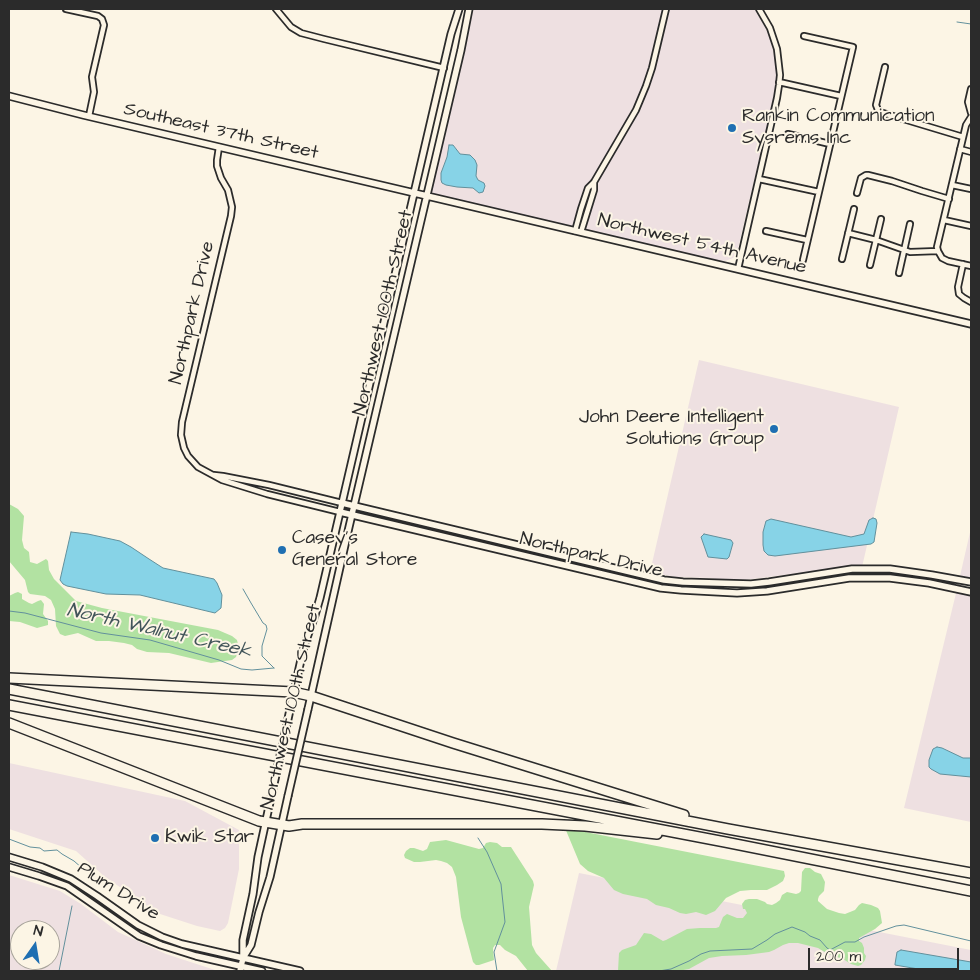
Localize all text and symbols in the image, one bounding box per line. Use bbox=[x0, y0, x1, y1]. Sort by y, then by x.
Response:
street label: Southeast 37th Street bbox=[121, 99, 321, 165]
place label: Rankin Communication Sysrems Inc bbox=[742, 106, 935, 150]
marker: Rankin Communication Sysrems Inc bbox=[726, 122, 738, 134]
street label: Northwest 100th Street bbox=[349, 208, 419, 418]
street label: Northwest 54th Avenue bbox=[595, 210, 809, 280]
street label: Northpark Drive bbox=[165, 239, 221, 387]
place label: John Deere Intelligent Solutions Group bbox=[579, 407, 764, 451]
marker: John Deere Intelligent Solutions Group bbox=[768, 423, 780, 435]
place label: Casey's General Store bbox=[292, 528, 417, 572]
street label: Northpark Drive bbox=[517, 528, 665, 584]
marker: Casey's General Store bbox=[276, 544, 288, 556]
water label: North Walnut Creek bbox=[65, 599, 253, 665]
street label: Northwest 100th Street bbox=[257, 602, 327, 812]
place label: Kwik Star bbox=[165, 827, 254, 849]
marker: Kwik Star bbox=[149, 832, 161, 844]
street label: Plum Drive bbox=[73, 858, 163, 926]
north arrow bbox=[10, 920, 60, 970]
text: N bbox=[32, 921, 45, 942]
scale bar bbox=[810, 938, 961, 970]
text: 200 m bbox=[816, 946, 861, 967]

